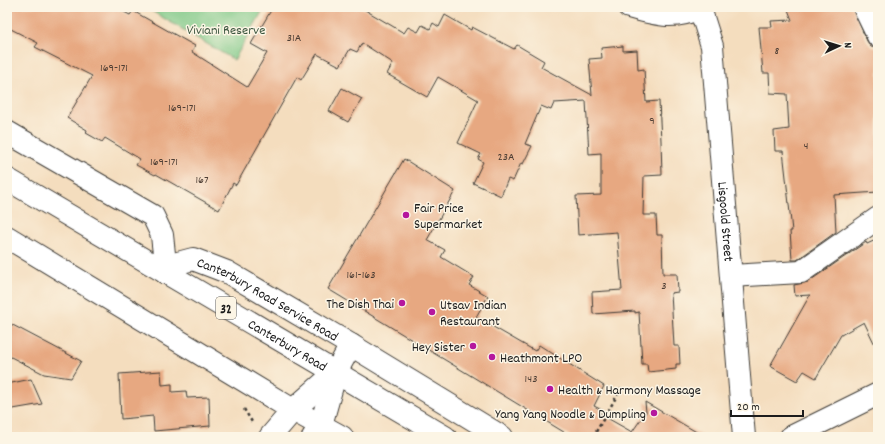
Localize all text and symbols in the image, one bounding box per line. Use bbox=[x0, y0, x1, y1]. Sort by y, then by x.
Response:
park label: Viviani Reserve bbox=[187, 21, 265, 41]
north arrow bbox=[819, 26, 859, 66]
house number: 31A bbox=[287, 30, 302, 47]
text: N bbox=[839, 42, 855, 49]
house number: 8 bbox=[775, 43, 780, 60]
house number: 169-171 bbox=[100, 60, 128, 77]
house number: 169-171 bbox=[168, 100, 196, 117]
house number: 9 bbox=[649, 113, 655, 130]
house number: 4 bbox=[804, 138, 809, 155]
house number: 23A bbox=[497, 149, 515, 166]
house number: 169-171 bbox=[150, 154, 178, 171]
house number: 167 bbox=[195, 172, 209, 189]
street label: Lisgoold Street bbox=[711, 181, 738, 262]
place label: Fair Price Supermarket bbox=[414, 199, 482, 235]
marker: Fair Price Supermarket bbox=[401, 210, 411, 220]
street label: Canterbury Road Service Road bbox=[194, 255, 342, 345]
house number: 161-163 bbox=[346, 267, 376, 284]
house number: 3 bbox=[661, 278, 667, 295]
place label: The Dish Thai bbox=[326, 295, 394, 315]
place label: Utsav Indian Restaurant bbox=[440, 296, 506, 332]
road number: 32 bbox=[216, 297, 236, 319]
marker: The Dish Thai bbox=[397, 298, 407, 308]
marker: Utsav Indian Restaurant bbox=[427, 307, 437, 317]
street label: Canterbury Road bbox=[245, 315, 331, 373]
place label: Hey Sister bbox=[412, 338, 466, 358]
marker: Hey Sister bbox=[468, 341, 478, 351]
place label: Heathmont LPO bbox=[500, 349, 582, 369]
marker: Heathmont LPO bbox=[487, 352, 497, 362]
house number: 143 bbox=[525, 371, 537, 388]
place label: Health & Harmony Massage bbox=[558, 381, 701, 401]
marker: Health & Harmony Massage bbox=[545, 384, 555, 394]
scale bar bbox=[731, 392, 803, 418]
text: 20 m bbox=[737, 399, 760, 416]
place label: Yang Yang Noodle & Dumpling bbox=[495, 405, 646, 425]
marker: Yang Yang Noodle & Dumpling bbox=[649, 408, 659, 418]

